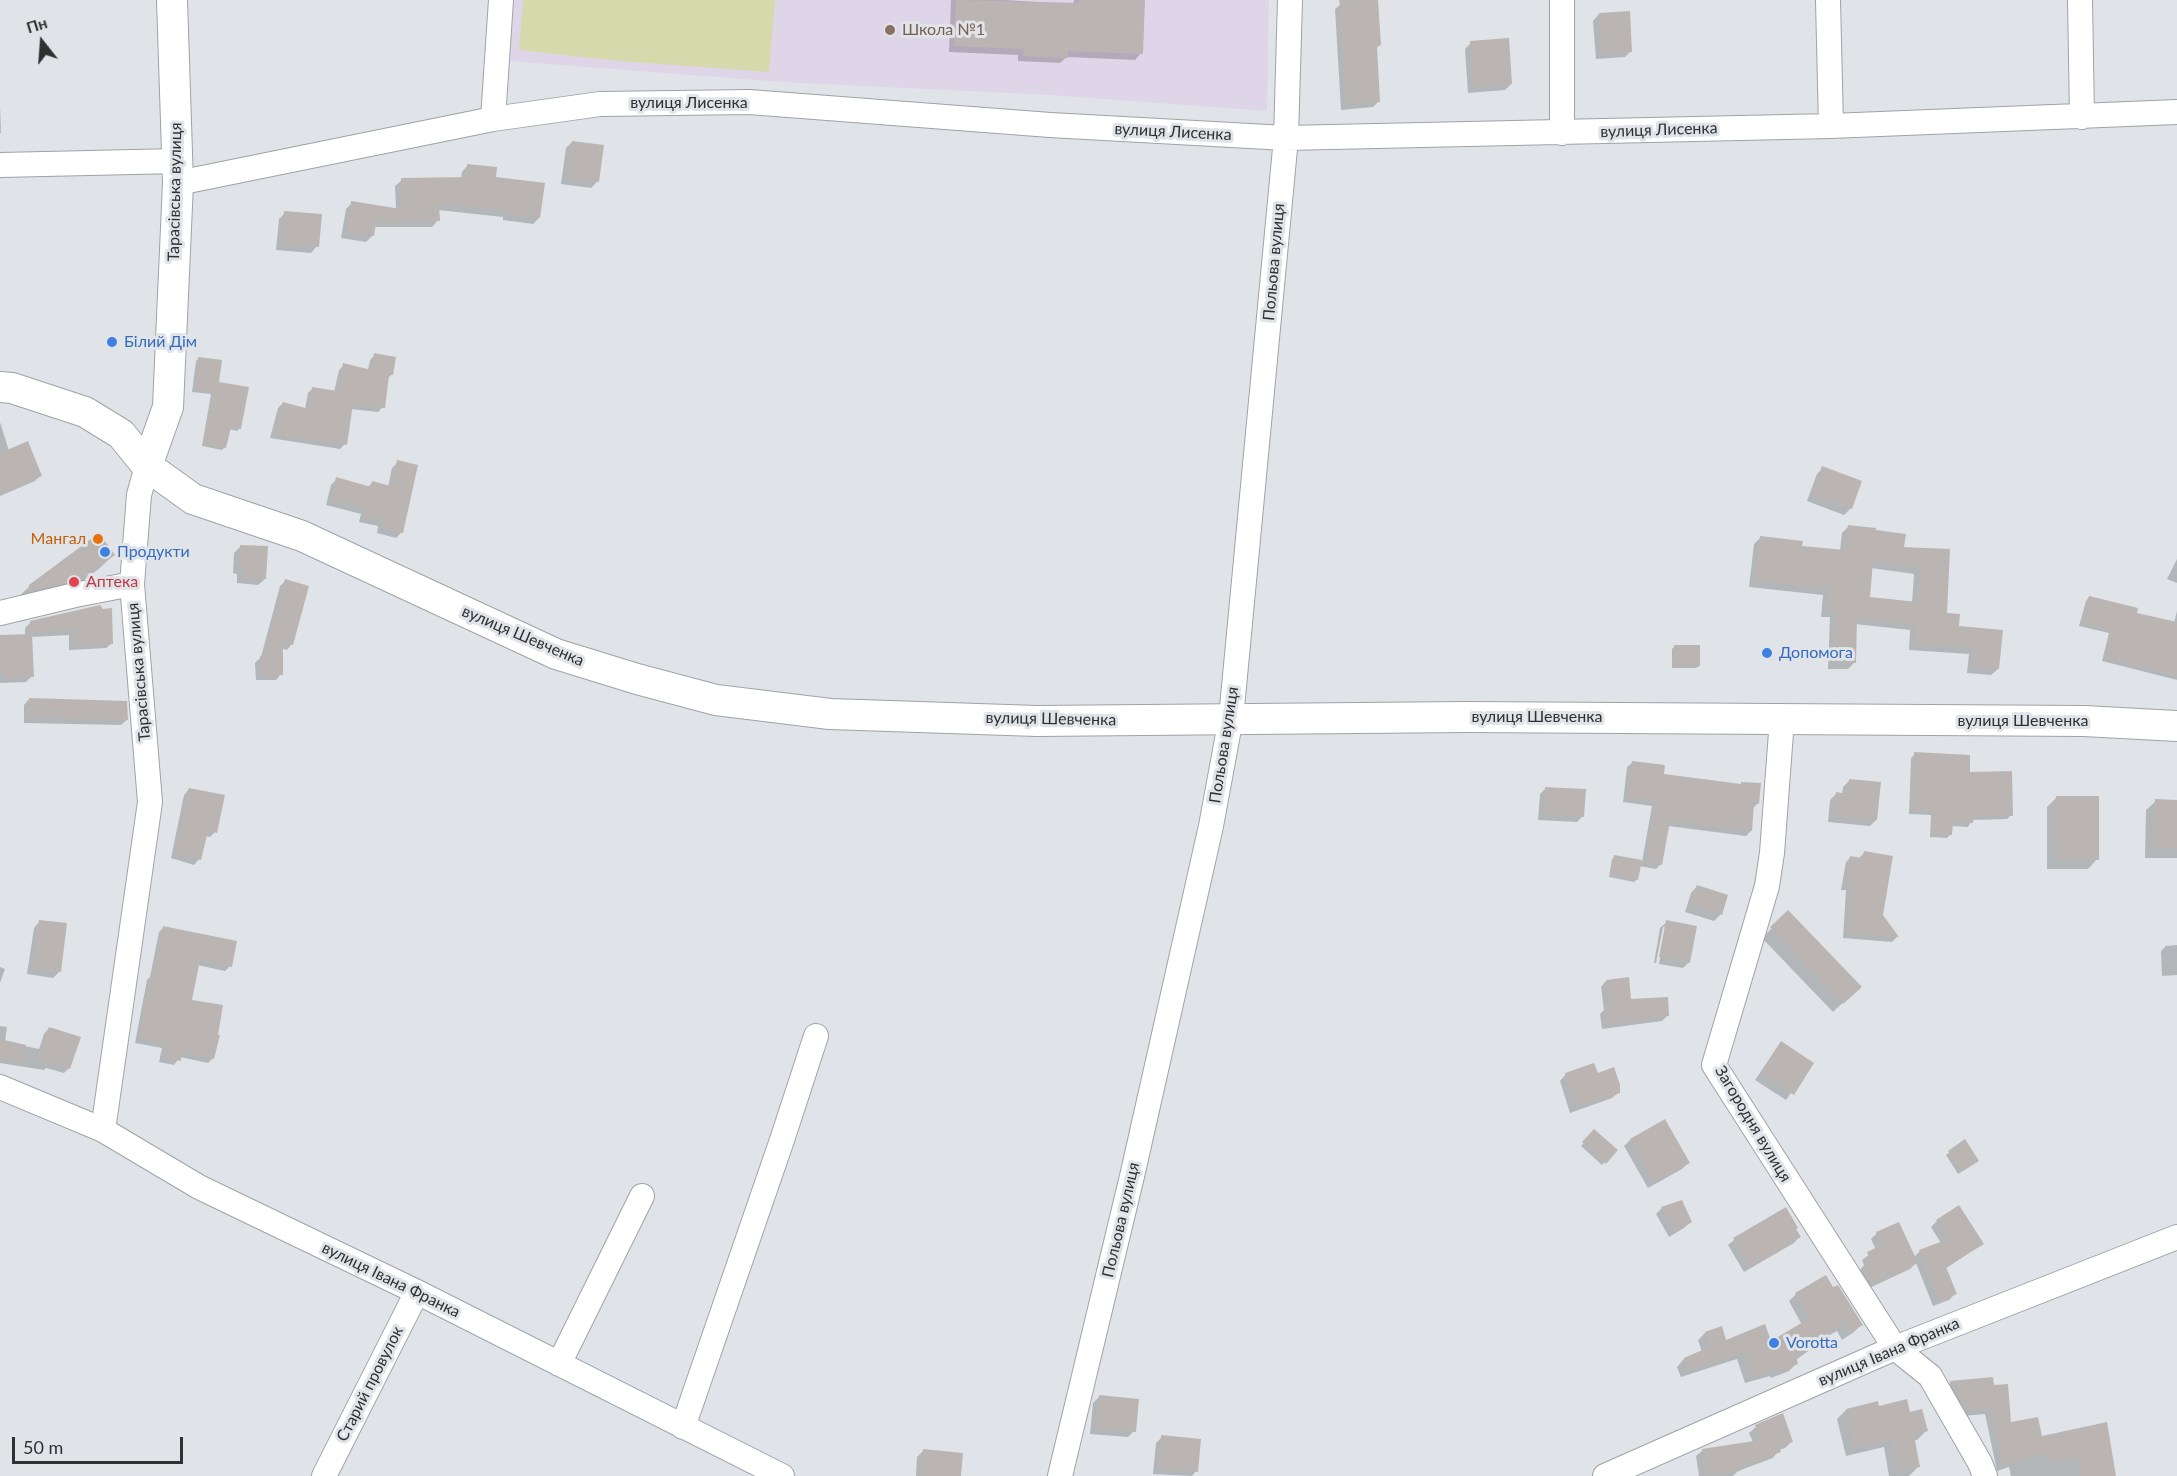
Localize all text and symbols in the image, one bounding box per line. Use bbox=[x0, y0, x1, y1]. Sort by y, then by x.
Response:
north arrow bbox=[12, 12, 72, 72]
text: Пн bbox=[24, 12, 49, 36]
place label: Школа №1 bbox=[902, 20, 985, 40]
marker: Школа №1 bbox=[883, 23, 897, 37]
street label: вулиця Лисенка bbox=[630, 93, 748, 113]
street label: вулиця Лисенка bbox=[1600, 118, 1718, 142]
street label: вулиця Лисенка bbox=[1114, 119, 1232, 145]
street label: Тарасівська вулиця bbox=[164, 122, 186, 262]
street label: Польова вулиця bbox=[1259, 202, 1289, 322]
place label: Білий Дім bbox=[124, 332, 197, 352]
marker: Білий Дім bbox=[105, 335, 119, 349]
place label: Мангал bbox=[31, 529, 86, 549]
marker: Мангал bbox=[91, 532, 105, 546]
place label: Продукти bbox=[117, 542, 190, 562]
marker: Продукти bbox=[98, 545, 112, 559]
place label: Аптека bbox=[86, 572, 138, 592]
marker: Аптека bbox=[67, 575, 81, 589]
street label: Тарасівська вулиця bbox=[123, 602, 155, 742]
street label: вулиця Шевченка bbox=[459, 602, 587, 670]
place label: Допомога bbox=[1779, 643, 1853, 663]
marker: Допомога bbox=[1760, 646, 1774, 660]
street label: Польова вулиця bbox=[1205, 685, 1243, 805]
street label: вулиця Шевченка bbox=[1472, 707, 1602, 727]
street label: вулиця Шевченка bbox=[985, 708, 1117, 730]
street label: вулиця Шевченка bbox=[1958, 711, 2088, 731]
street label: Загородня вулиця bbox=[1711, 1062, 1795, 1186]
street label: Польова вулиця bbox=[1098, 1160, 1144, 1280]
street label: вулиця Івана Франка bbox=[319, 1238, 463, 1322]
street label: вулиця Івана Франка bbox=[1816, 1314, 1962, 1390]
street label: Старий провулок bbox=[333, 1323, 407, 1445]
place label: Vorotta bbox=[1786, 1333, 1838, 1353]
marker: Vorotta bbox=[1767, 1336, 1781, 1350]
scale bar bbox=[15, 1425, 186, 1463]
text: 50 m bbox=[23, 1436, 63, 1458]

